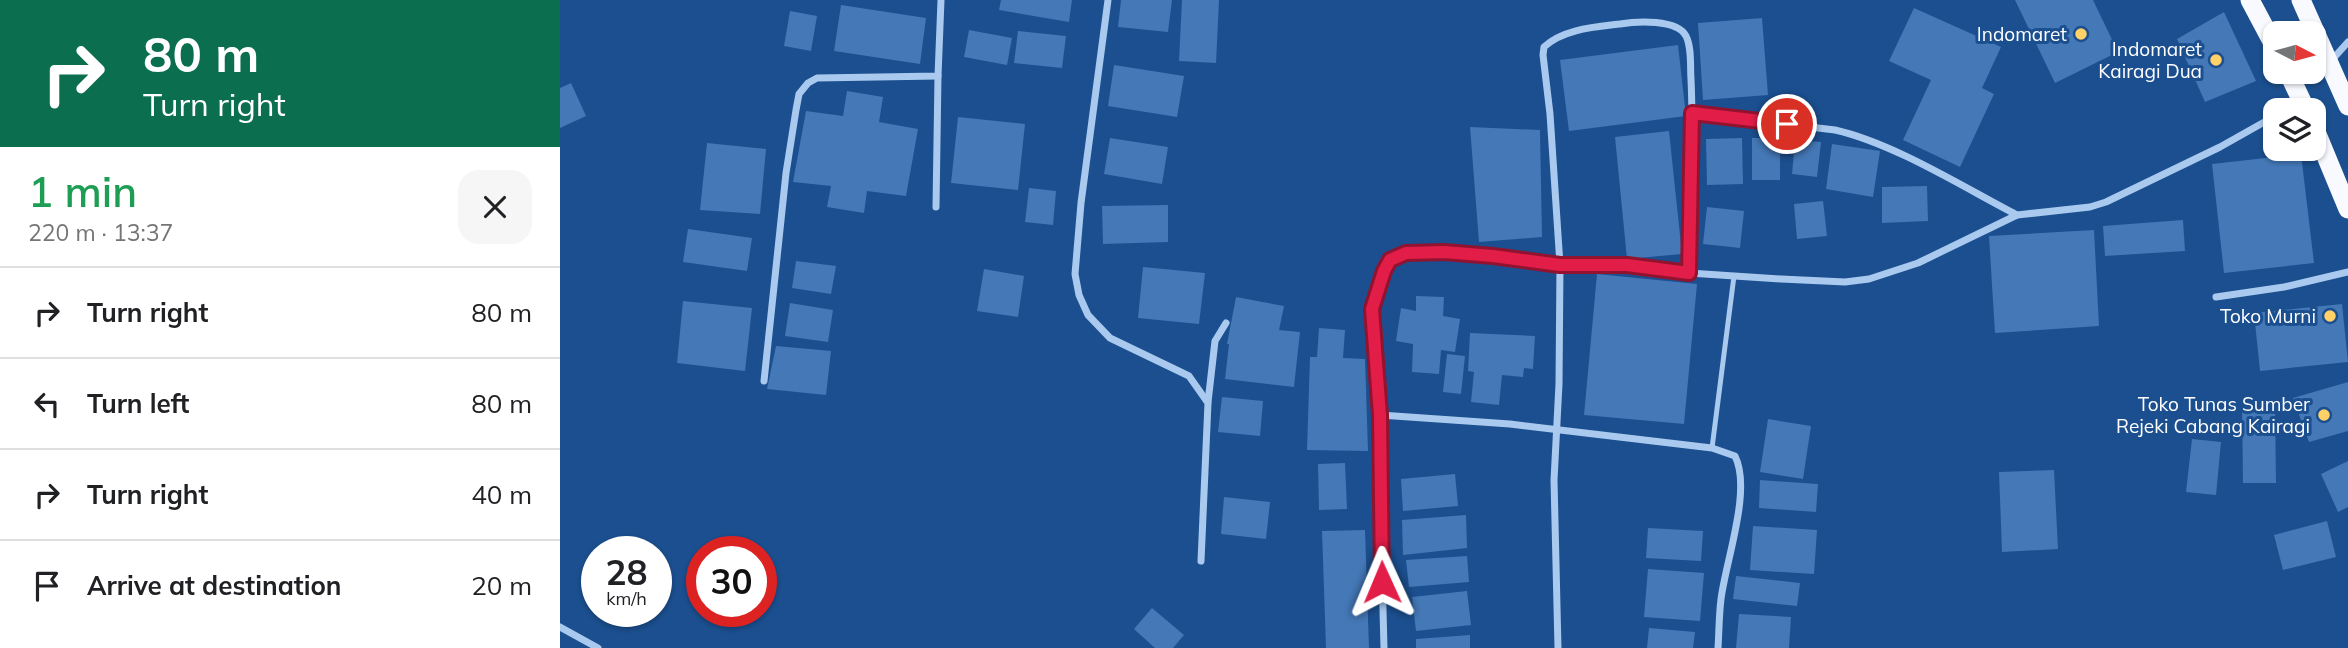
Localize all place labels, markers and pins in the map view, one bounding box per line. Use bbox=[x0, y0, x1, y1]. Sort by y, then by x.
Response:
place label: Indomaret bbox=[1977, 22, 2067, 46]
marker: Indomaret bbox=[2073, 26, 2089, 42]
place label: Indomaret Kairagi Dua bbox=[2098, 37, 2202, 83]
marker: Indomaret Kairagi Dua bbox=[2208, 52, 2224, 68]
pin bbox=[1757, 94, 1817, 154]
place label: Toko Murni bbox=[2220, 304, 2316, 328]
marker: Toko Murni bbox=[2322, 308, 2338, 324]
place label: Toko Tunas Sumber Rejeki Cabang Kairagi bbox=[2116, 392, 2310, 438]
marker: Toko Tunas Sumber Rejeki Cabang Kairagi bbox=[2316, 407, 2332, 423]

